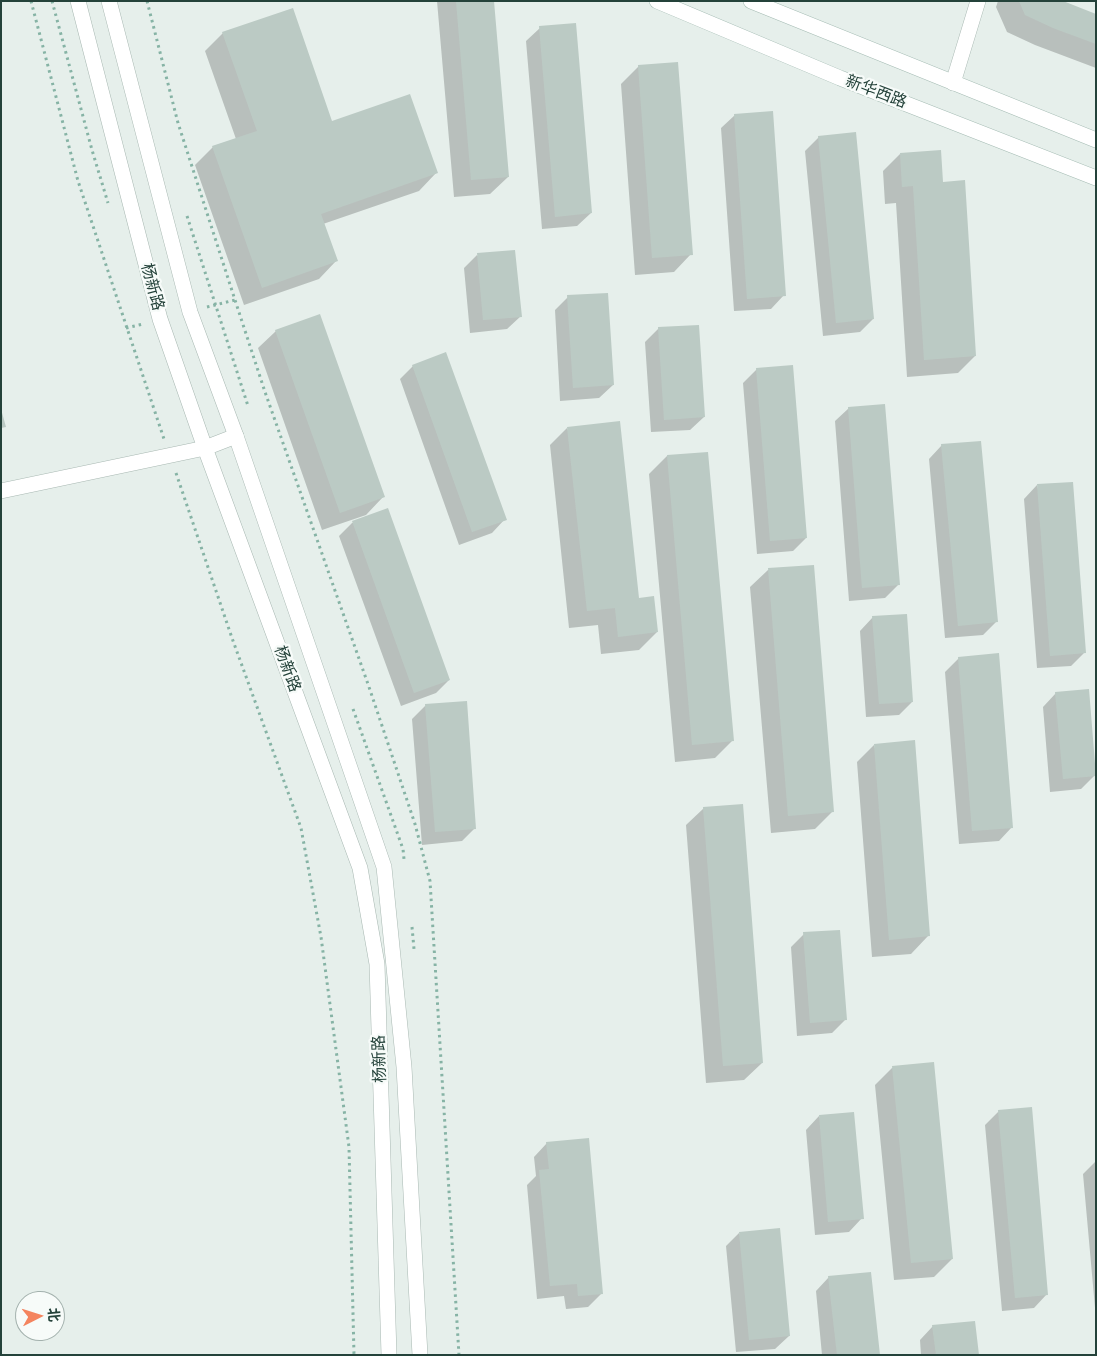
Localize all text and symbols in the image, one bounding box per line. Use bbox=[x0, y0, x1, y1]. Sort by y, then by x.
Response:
street label: 新华西路 bbox=[843, 72, 909, 112]
street label: 杨新路 bbox=[137, 261, 167, 313]
street label: 杨新路 bbox=[270, 643, 304, 695]
street label: 杨新路 bbox=[370, 1035, 390, 1083]
north arrow bbox=[15, 1291, 65, 1341]
text: 北 bbox=[44, 1307, 65, 1323]

